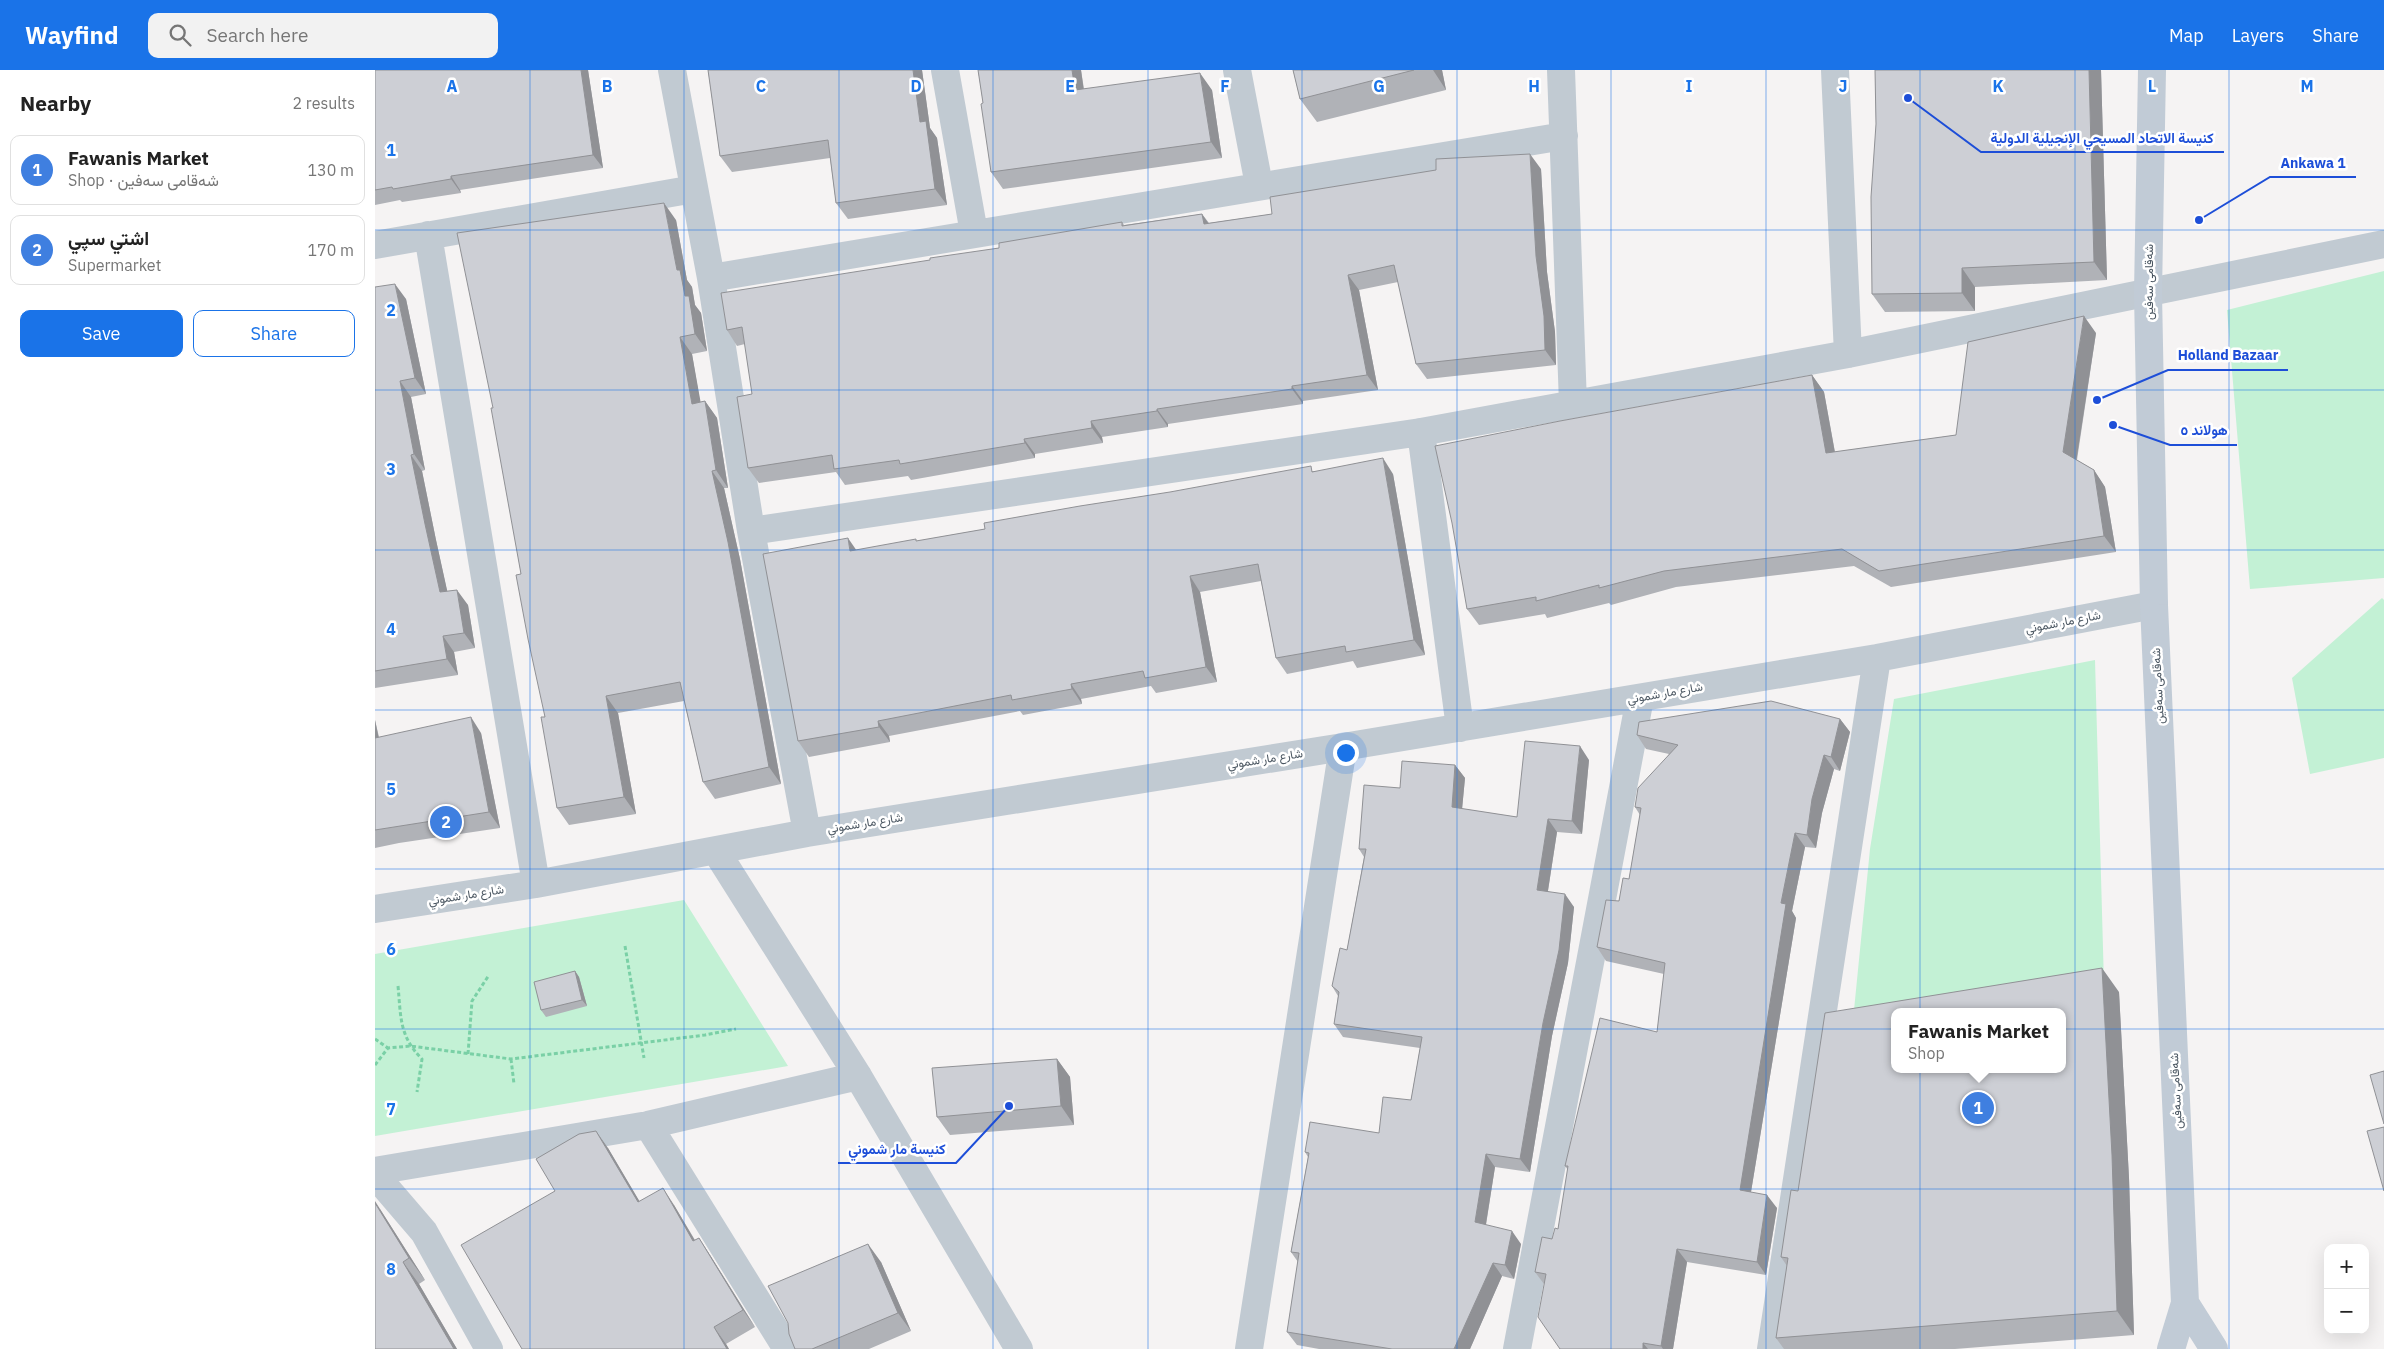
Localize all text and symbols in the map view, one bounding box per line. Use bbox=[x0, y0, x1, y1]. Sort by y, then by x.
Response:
search box bbox=[148, 13, 498, 58]
text: Wayfind bbox=[25, 19, 118, 51]
icon: search bbox=[166, 21, 194, 49]
text: Search here bbox=[206, 23, 308, 47]
text: Map bbox=[2169, 24, 2204, 47]
text: Layers bbox=[2232, 24, 2284, 47]
text: Share bbox=[2312, 24, 2359, 47]
text: A bbox=[447, 76, 458, 96]
text: B bbox=[602, 76, 613, 96]
text: C bbox=[756, 76, 766, 96]
text: D bbox=[910, 76, 922, 96]
text: E bbox=[1065, 76, 1075, 96]
text: F bbox=[1220, 76, 1230, 96]
text: G bbox=[1373, 76, 1385, 96]
text: H bbox=[1528, 76, 1540, 96]
text: I bbox=[1686, 76, 1693, 96]
text: J bbox=[1839, 76, 1847, 96]
text: K bbox=[1992, 76, 2004, 96]
text: L bbox=[2148, 76, 2156, 96]
text: M bbox=[2300, 76, 2314, 96]
text: Nearby bbox=[20, 89, 91, 117]
text: 2 results bbox=[292, 93, 355, 113]
callout: كنيسة الاتحاد المسيحي الإنجيلية الدولية bbox=[1981, 123, 2224, 152]
text: كنيسة الاتحاد المسيحي الإنجيلية الدولية bbox=[1990, 129, 2214, 150]
text: 1 bbox=[386, 140, 396, 160]
text: Fawanis Market bbox=[68, 146, 209, 170]
callout: Ankawa 1 bbox=[2270, 148, 2356, 177]
text: Ankawa 1 bbox=[2280, 154, 2346, 172]
text: 1 bbox=[32, 160, 42, 180]
text: 130 m bbox=[307, 160, 354, 180]
text: Shop · شەقامی سەفین bbox=[68, 170, 219, 190]
text: اشتي سپي bbox=[68, 226, 149, 250]
text: 2 bbox=[32, 240, 42, 260]
text: 170 m bbox=[307, 240, 354, 260]
street label: شەقامی سەفین bbox=[2141, 244, 2157, 320]
text: Supermarket bbox=[68, 255, 161, 275]
text: 2 bbox=[386, 300, 396, 320]
button: Save bbox=[20, 310, 183, 357]
button: Share bbox=[193, 310, 355, 357]
callout: Holland Bazaar bbox=[2168, 341, 2288, 370]
text: Holland Bazaar bbox=[2178, 346, 2279, 364]
callout: هولاند ٥ bbox=[2170, 416, 2237, 445]
text: هولاند ٥ bbox=[2180, 421, 2228, 439]
text: 3 bbox=[386, 459, 396, 479]
street label: شارع مار شموني bbox=[2024, 607, 2102, 639]
text: 4 bbox=[386, 619, 396, 639]
street label: شەقامی سەفین bbox=[2148, 648, 2168, 724]
street label: شارع مار شموني bbox=[1626, 678, 1704, 709]
your location bbox=[1333, 740, 1359, 766]
street label: شارع مار شموني bbox=[1226, 745, 1304, 775]
text: 5 bbox=[386, 779, 396, 799]
pin: 2 bbox=[430, 803, 462, 841]
street label: شارع مار شموني bbox=[826, 809, 904, 839]
street label: شارع مار شموني bbox=[427, 881, 505, 911]
text: 6 bbox=[386, 939, 396, 959]
popup bbox=[1891, 1008, 2066, 1073]
text: Fawanis Market bbox=[1908, 1019, 2049, 1043]
text: Shop bbox=[1908, 1043, 1945, 1063]
street label: شەقامی سەفین bbox=[2166, 1053, 2186, 1129]
pin: 1 bbox=[1962, 1089, 1994, 1127]
text: 7 bbox=[386, 1099, 396, 1119]
callout: كنيسة مار شموني bbox=[838, 1134, 956, 1163]
text: كنيسة مار شموني bbox=[848, 1140, 946, 1161]
map controls bbox=[2324, 1244, 2369, 1334]
button: + bbox=[2324, 1244, 2369, 1289]
text: 8 bbox=[386, 1259, 396, 1279]
button: − bbox=[2324, 1289, 2369, 1334]

